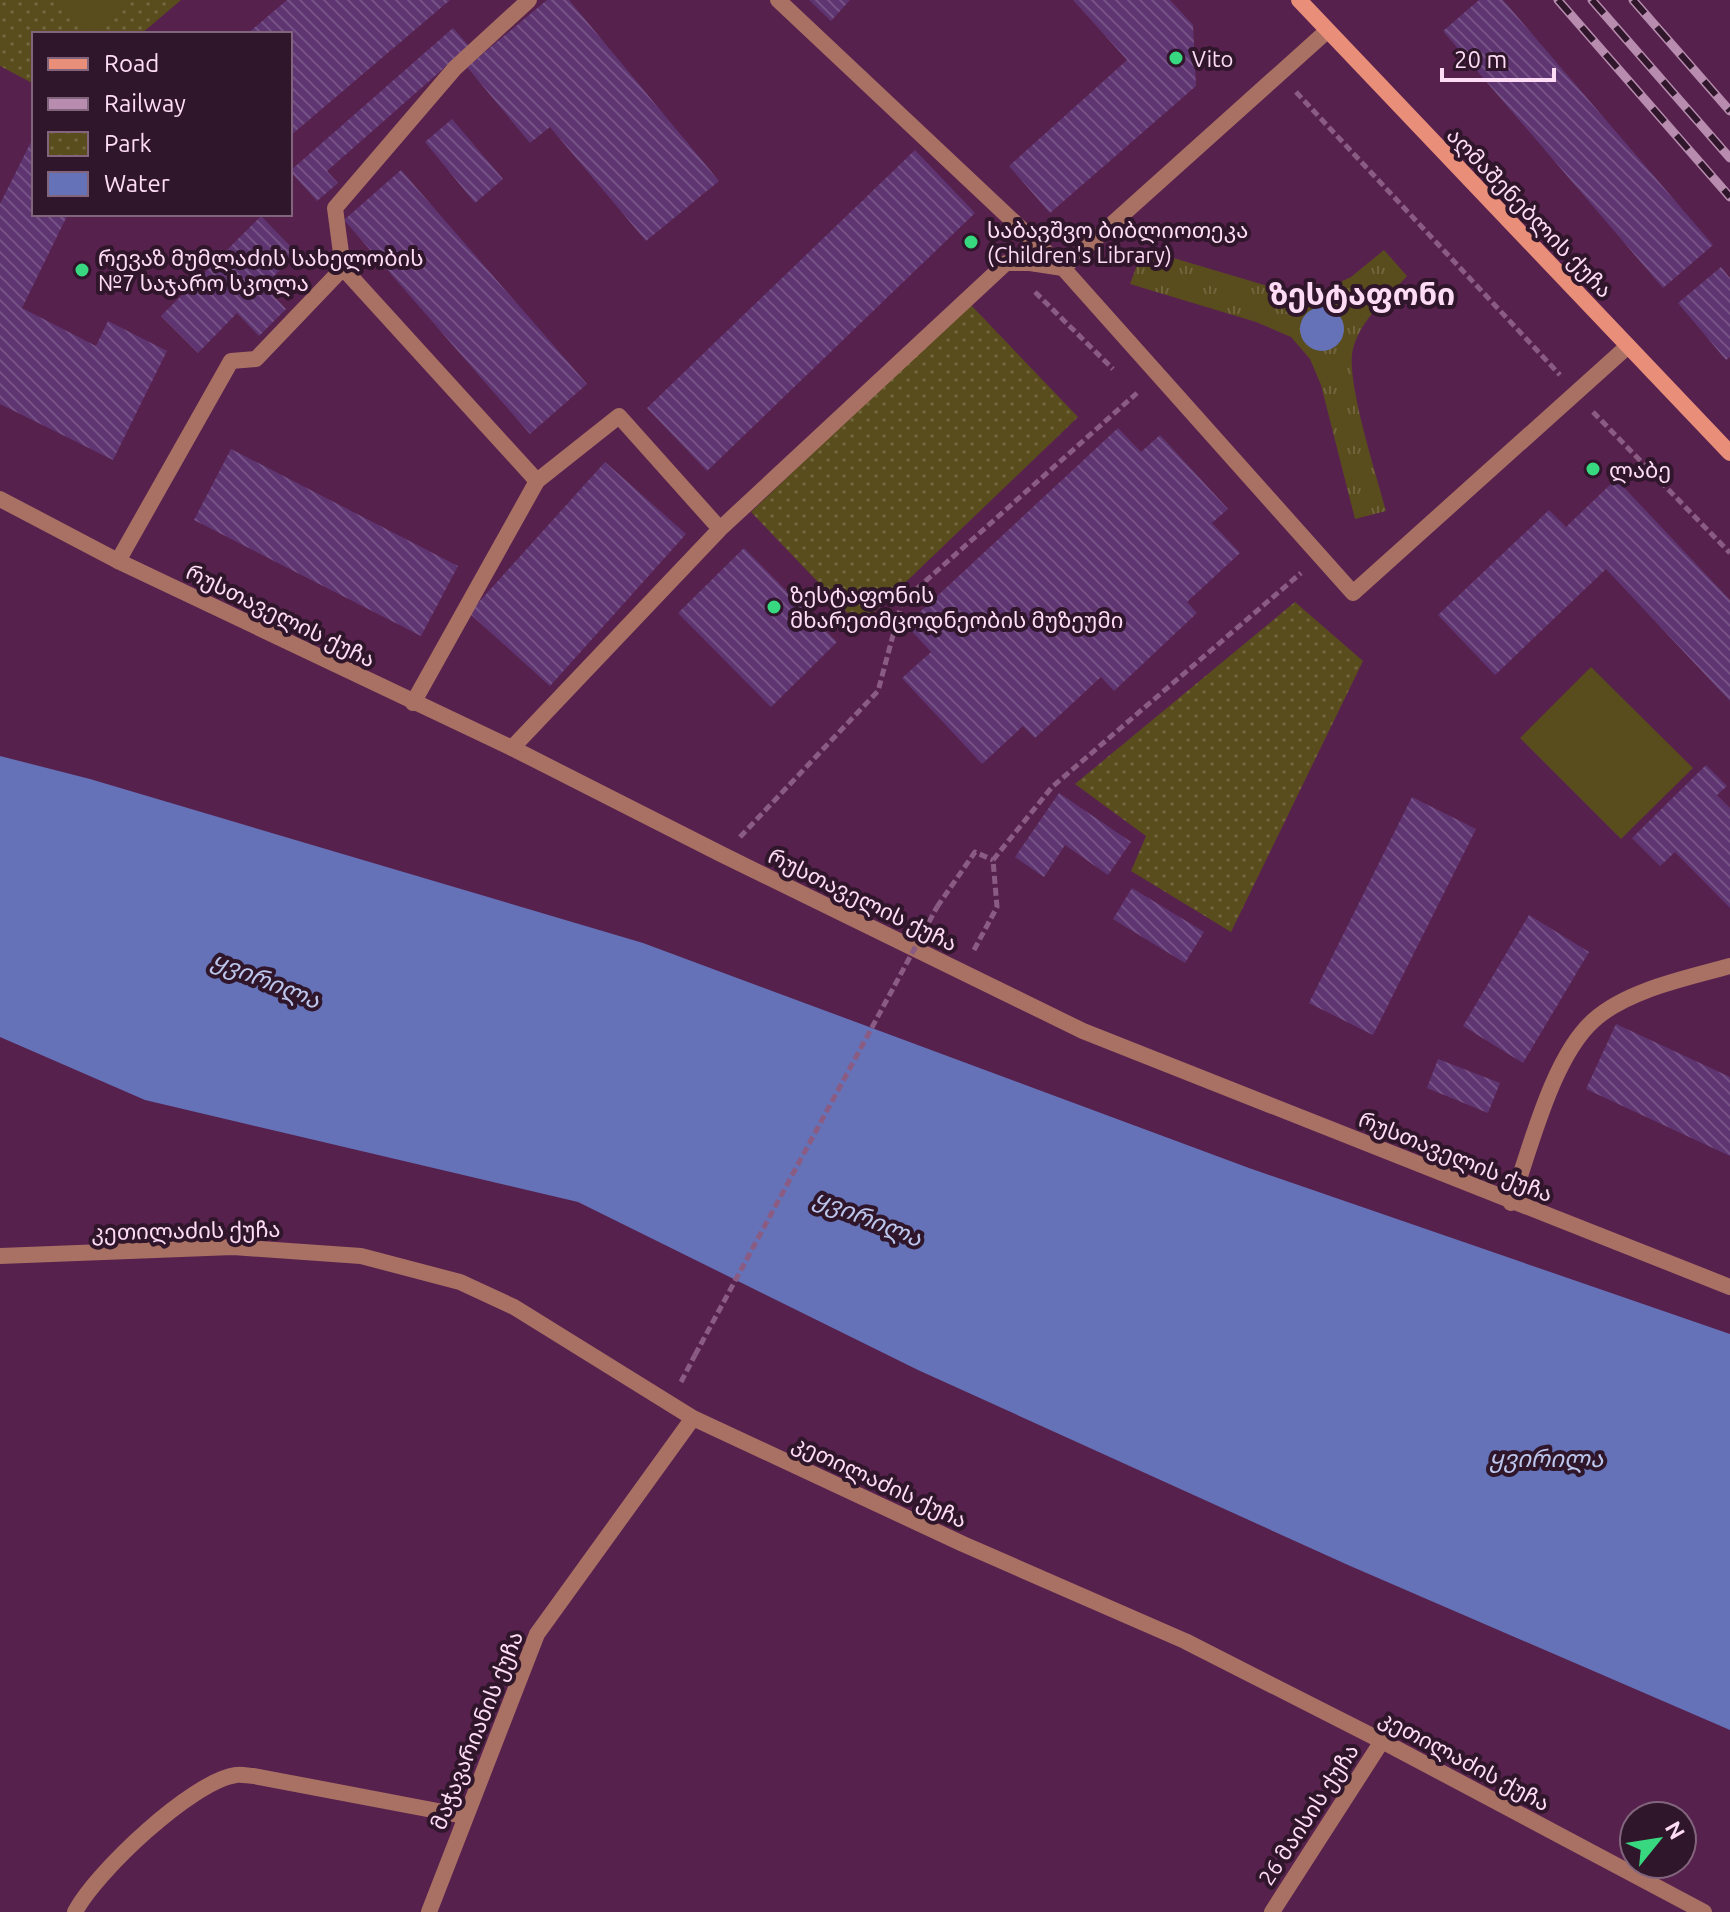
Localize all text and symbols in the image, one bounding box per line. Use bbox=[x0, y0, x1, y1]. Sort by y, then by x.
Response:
legend bbox=[32, 32, 292, 216]
scale bar bbox=[1442, 32, 1554, 82]
place label: Vito bbox=[1192, 46, 1234, 71]
text: 20 m bbox=[1454, 46, 1507, 73]
marker: Vito bbox=[1167, 49, 1185, 67]
text: Road bbox=[104, 50, 159, 77]
text: Railway bbox=[104, 90, 186, 117]
street label: აღმაშენებლის ქუჩა bbox=[1441, 122, 1618, 304]
text: Park bbox=[104, 130, 152, 157]
text: Water bbox=[104, 170, 170, 197]
place label: საბავშვო ბიბლიოთეკა (Children's Library) bbox=[987, 217, 1248, 268]
marker: საბავშვო ბიბლიოთეკა (Children's Library) bbox=[962, 233, 980, 251]
place label: რევაზ მუმლაძის სახელობის №7 საჯარო სკოლა bbox=[98, 245, 424, 297]
marker: რევაზ მუმლაძის სახელობის №7 საჯარო სკოლა bbox=[73, 261, 91, 279]
district label: ზესტაფონი bbox=[1269, 277, 1455, 313]
place label: ლაბე bbox=[1609, 457, 1671, 484]
marker: ლაბე bbox=[1584, 460, 1602, 478]
street label: რუსთაველის ქუჩა bbox=[182, 558, 379, 673]
place label: ზესტაფონის მხარეთმცოდნეობის მუზეუმი bbox=[790, 582, 1123, 634]
marker: ზესტაფონის მხარეთმცოდნეობის მუზეუმი bbox=[765, 598, 783, 616]
street label: რუსთაველის ქუჩა bbox=[764, 842, 961, 957]
water label: ყვირილა bbox=[208, 946, 325, 1015]
street label: რუსთაველის ქუჩა bbox=[1355, 1106, 1557, 1208]
water label: ყვირილა bbox=[810, 1184, 927, 1253]
street label: კეთილაძის ქუჩა bbox=[91, 1216, 281, 1246]
street label: კეთილაძის ქუჩა bbox=[788, 1430, 971, 1534]
water label: ყვირილა bbox=[1489, 1445, 1604, 1473]
street label: მაჭავარიანის ქუჩა bbox=[425, 1627, 528, 1833]
street label: კეთილაძის ქუჩა bbox=[1375, 1705, 1554, 1817]
street label: 26 მაისის ქუჩა bbox=[1253, 1739, 1364, 1890]
north arrow bbox=[1618, 1800, 1698, 1880]
text: N bbox=[1661, 1816, 1691, 1843]

